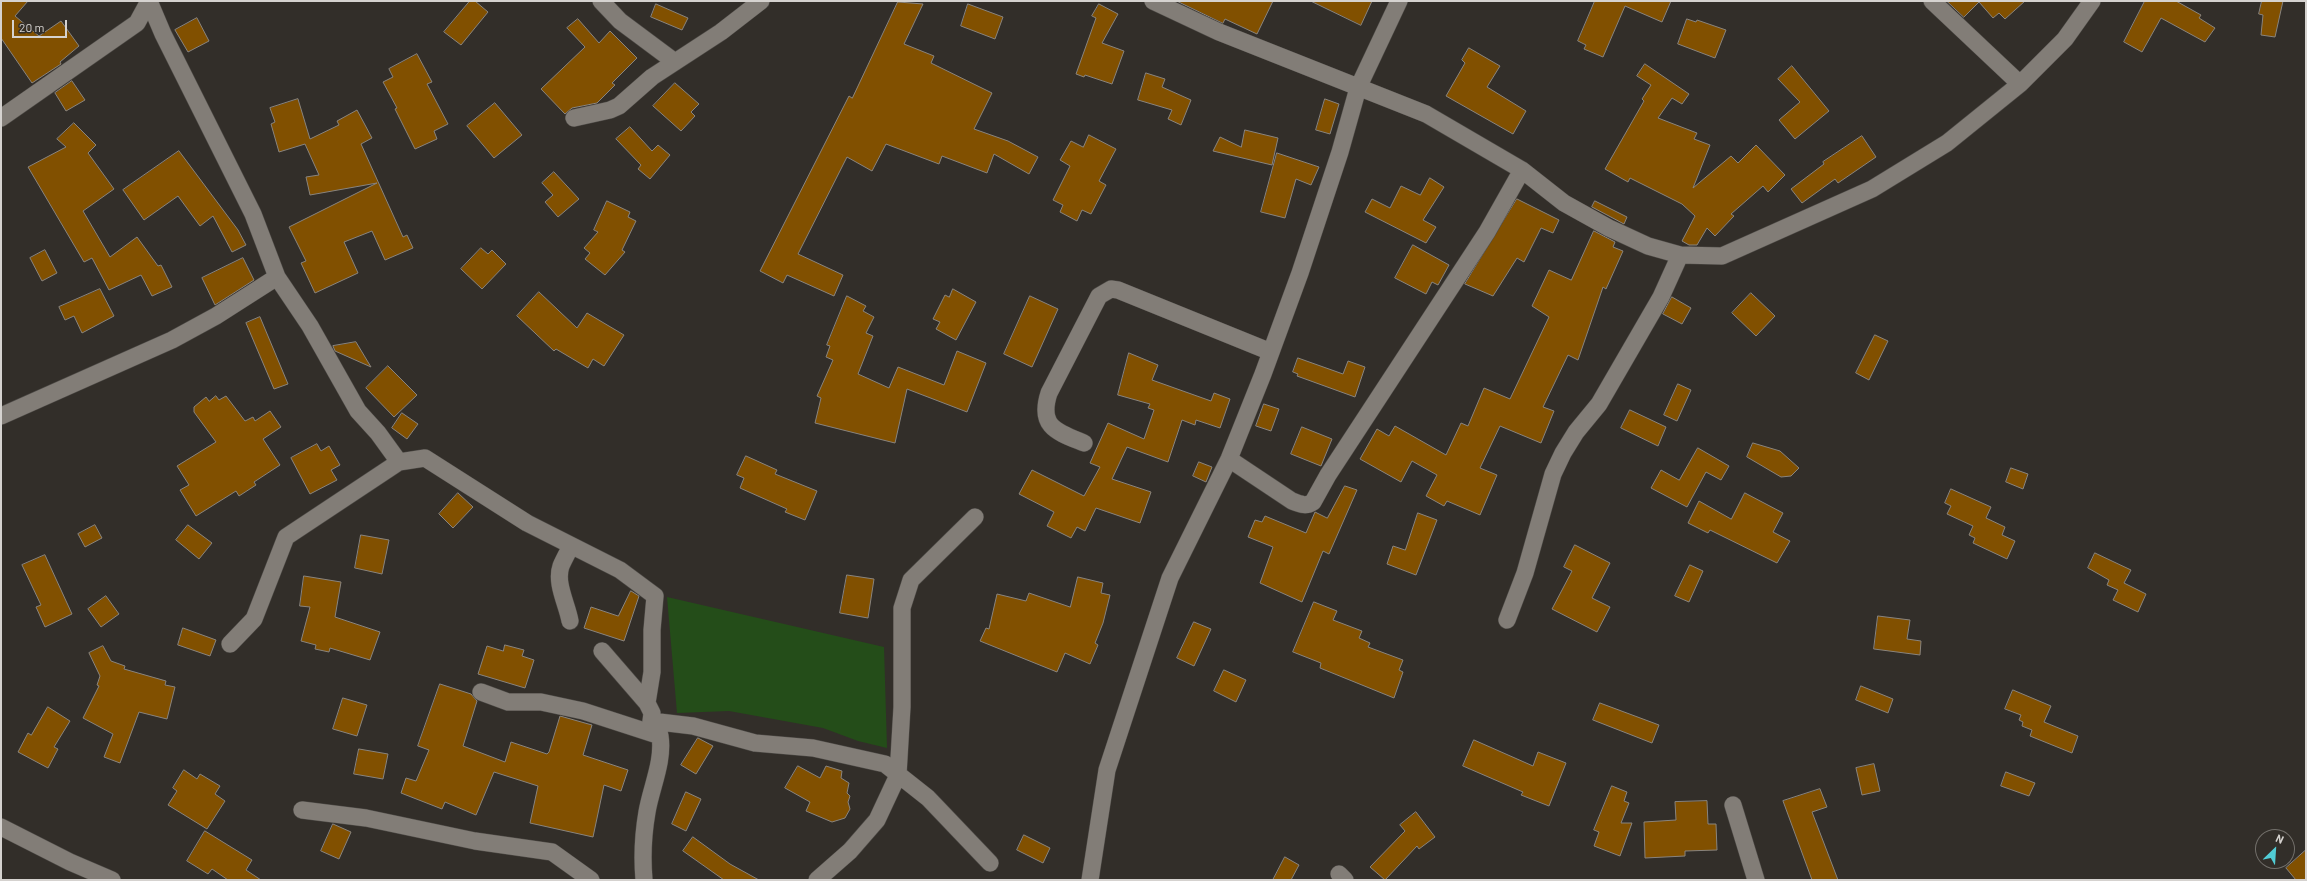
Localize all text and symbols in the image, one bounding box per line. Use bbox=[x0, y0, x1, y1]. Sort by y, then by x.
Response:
scale bar bbox=[14, 12, 69, 38]
text: 20 m bbox=[19, 20, 45, 34]
north arrow bbox=[2255, 829, 2295, 869]
text: N bbox=[2274, 831, 2286, 846]

